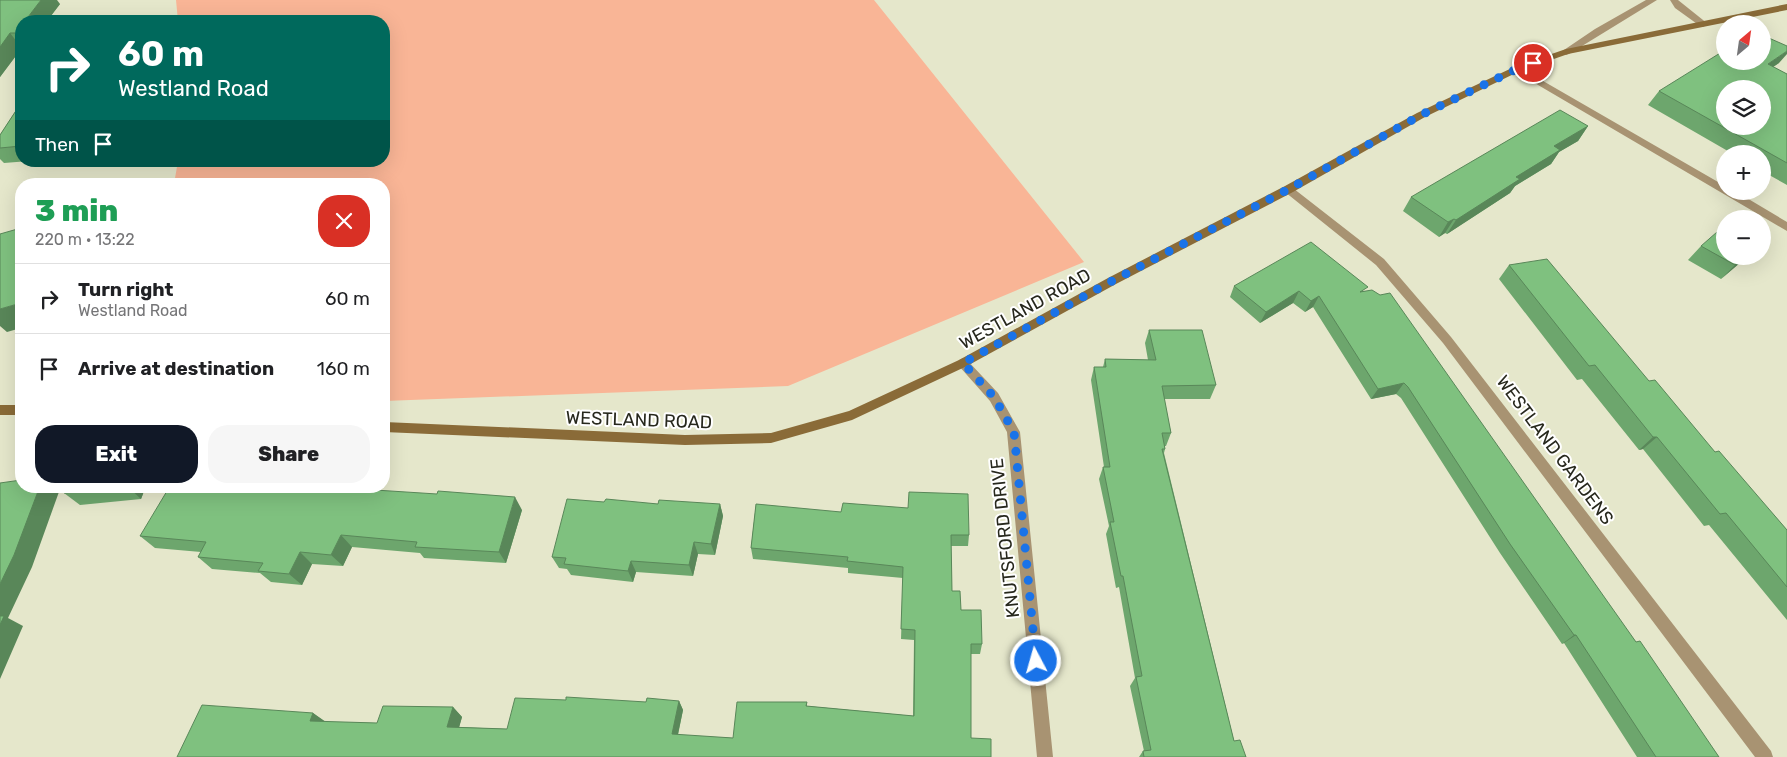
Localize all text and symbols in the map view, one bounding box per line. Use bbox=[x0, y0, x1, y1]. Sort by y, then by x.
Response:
north arrow bbox=[1716, 15, 1771, 70]
map controls bbox=[1716, 15, 1771, 265]
text: 60 m bbox=[118, 33, 204, 75]
icon: right bbox=[35, 35, 100, 100]
pin bbox=[1512, 42, 1554, 84]
icon: arrive bbox=[1519, 49, 1547, 77]
text: Westland Road bbox=[118, 75, 269, 102]
button: layers bbox=[1716, 80, 1771, 135]
icon: arrive bbox=[89, 130, 117, 158]
text: Then bbox=[35, 133, 79, 156]
button: + bbox=[1716, 145, 1771, 200]
text: 3 min bbox=[35, 193, 118, 229]
button: close bbox=[318, 195, 370, 247]
button: − bbox=[1716, 210, 1771, 265]
text: 220 m · 13:22 bbox=[35, 230, 135, 249]
street label: WESTLAND ROAD bbox=[956, 264, 1094, 354]
text: Turn right bbox=[78, 278, 173, 301]
icon: right bbox=[35, 285, 63, 313]
text: 60 m bbox=[325, 287, 370, 310]
text: Westland Road bbox=[78, 301, 188, 320]
icon: arrive bbox=[35, 355, 63, 383]
text: Arrive at destination bbox=[78, 357, 274, 380]
text: 160 m bbox=[317, 357, 370, 380]
street label: WESTLAND GARDENS bbox=[1492, 371, 1618, 529]
street label: WESTLAND ROAD bbox=[565, 406, 713, 434]
button: Exit bbox=[35, 425, 198, 483]
button: Share bbox=[208, 425, 370, 483]
street label: KNUTSFORD DRIVE bbox=[986, 457, 1024, 619]
position arrow bbox=[1009, 634, 1061, 686]

